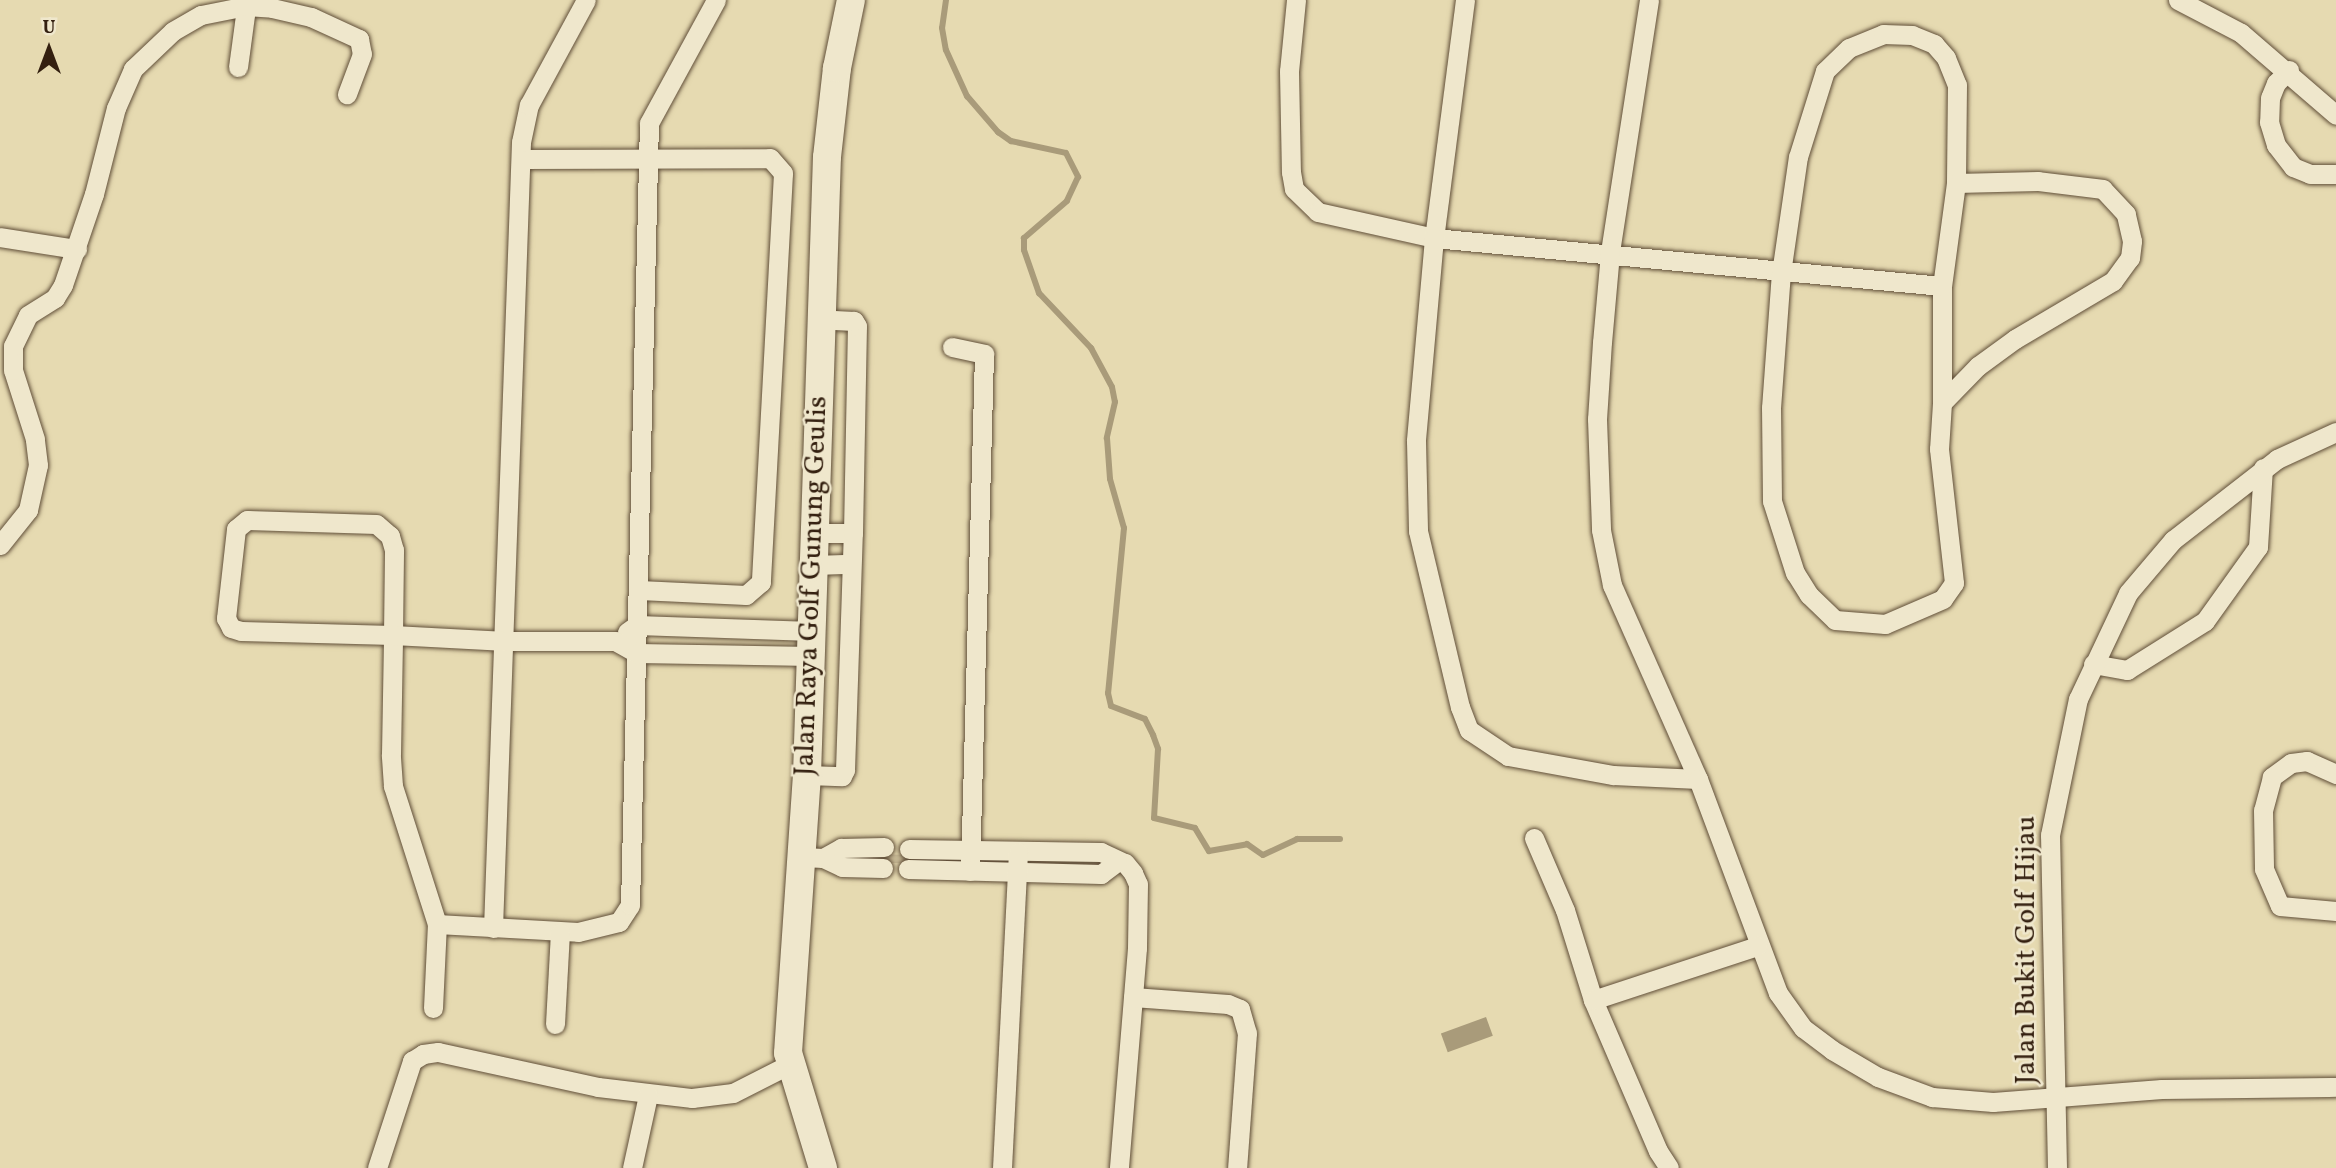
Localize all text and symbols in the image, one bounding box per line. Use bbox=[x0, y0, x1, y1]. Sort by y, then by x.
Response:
north arrow bbox=[14, 14, 84, 84]
text: U bbox=[42, 15, 56, 41]
street label: Jalan Raya Golf Gunung Geulis bbox=[789, 397, 835, 775]
street label: Jalan Bukit Golf Hijau bbox=[2010, 817, 2044, 1083]

